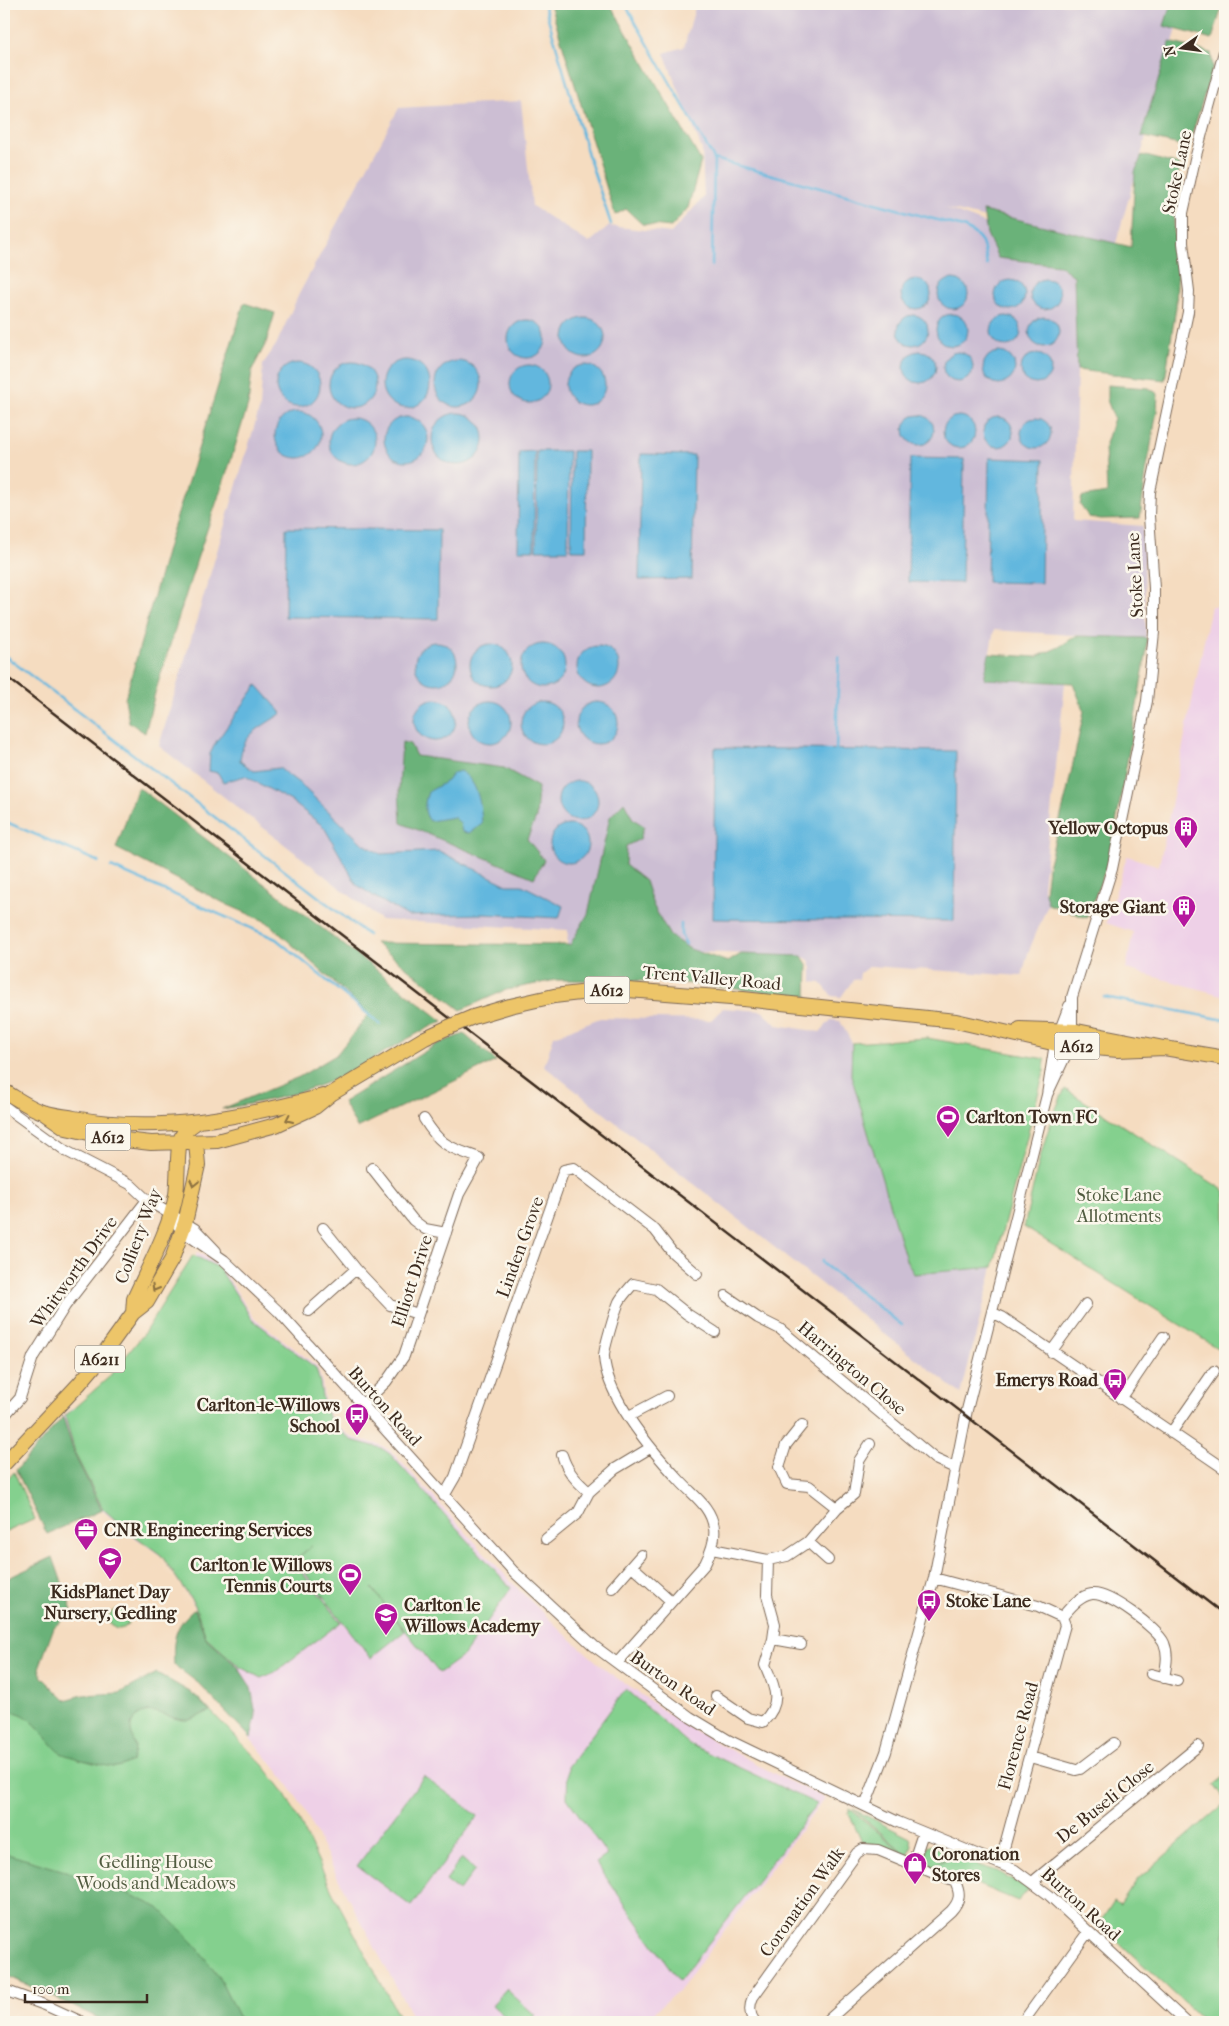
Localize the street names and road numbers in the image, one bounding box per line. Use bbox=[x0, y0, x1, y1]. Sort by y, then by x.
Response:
street label: Stoke Lane bbox=[1158, 128, 1197, 216]
street label: Stoke Lane bbox=[1123, 532, 1148, 618]
street label: Trent Valley Road bbox=[642, 962, 782, 995]
road number: A612 bbox=[584, 976, 630, 1004]
road number: A612 bbox=[1054, 1032, 1100, 1060]
road number: A612 bbox=[86, 1124, 130, 1150]
street label: Colliery Way bbox=[111, 1184, 167, 1287]
street label: Linden Grove bbox=[492, 1194, 549, 1301]
street label: Whitworth Drive bbox=[26, 1212, 122, 1333]
street label: Elliott Drive bbox=[388, 1232, 437, 1330]
street label: Harrington Close bbox=[793, 1317, 910, 1420]
road number: A6211 bbox=[75, 1346, 125, 1372]
street label: Burton Road bbox=[344, 1362, 426, 1450]
street label: Burton Road bbox=[626, 1646, 720, 1721]
street label: Florence Road bbox=[994, 1679, 1043, 1793]
street label: De Buseli Close bbox=[1052, 1757, 1158, 1848]
street label: Coronation Walk bbox=[756, 1843, 850, 1961]
street label: Burton Road bbox=[1037, 1863, 1125, 1946]

